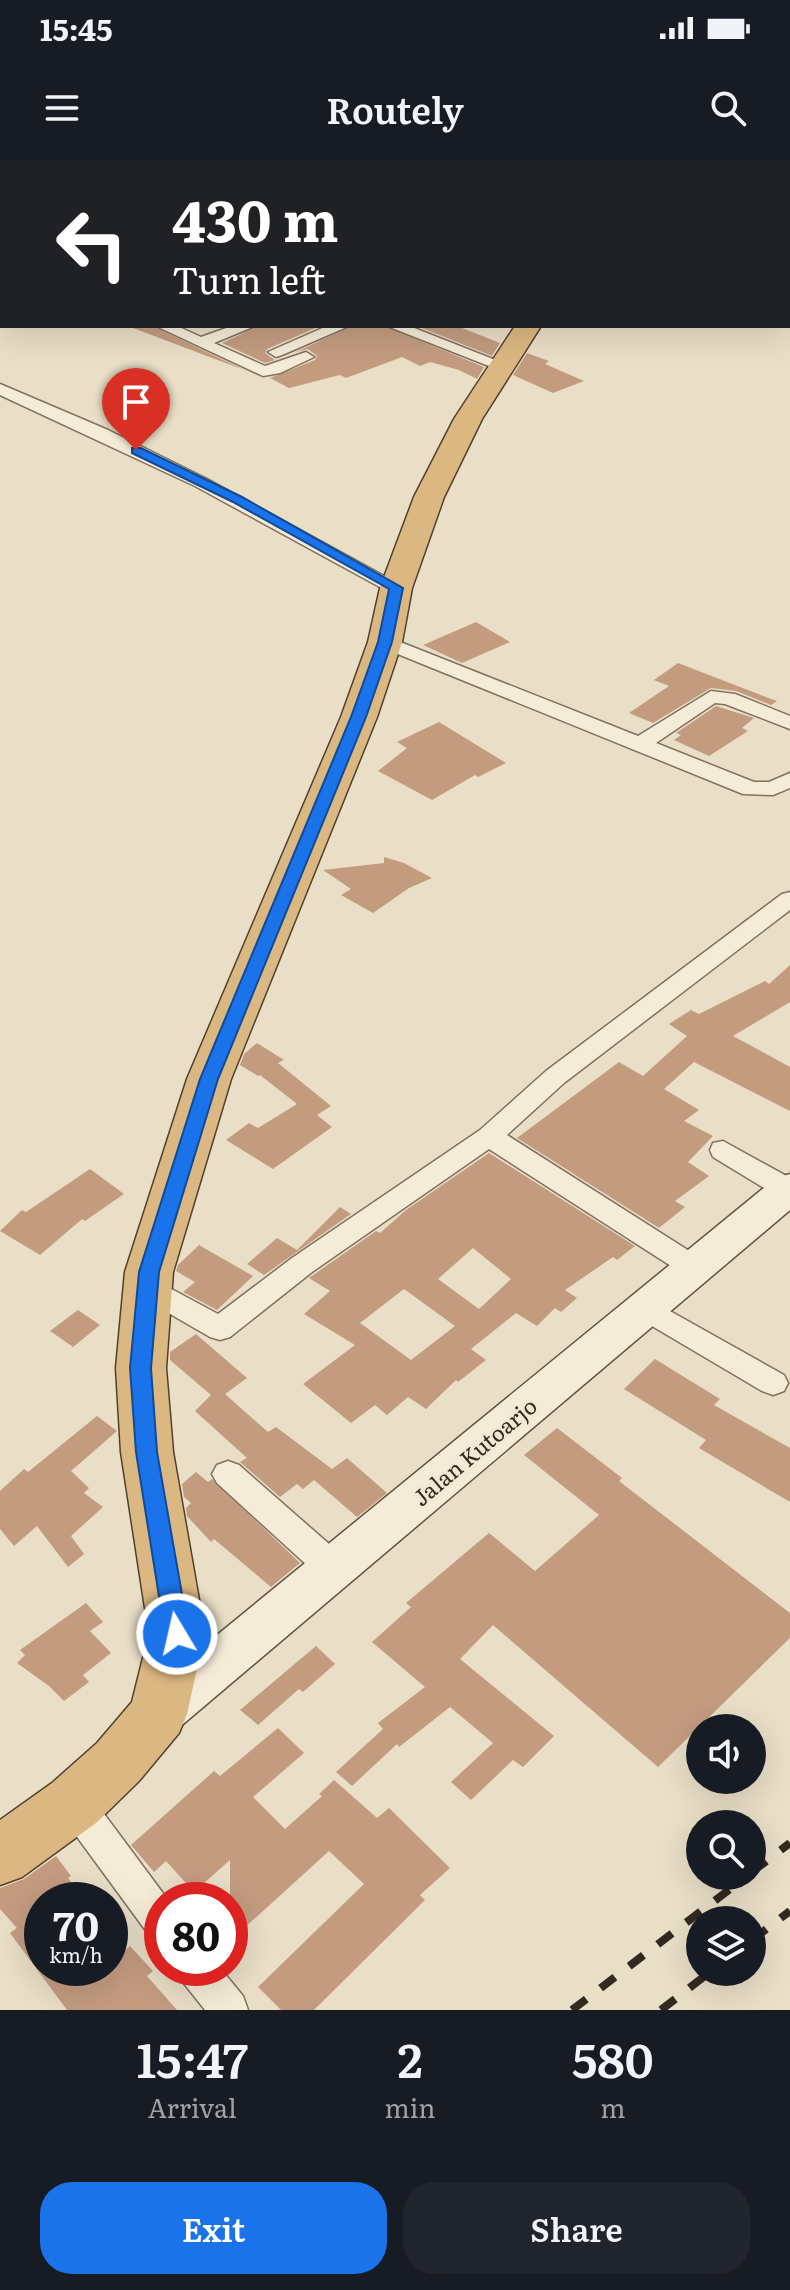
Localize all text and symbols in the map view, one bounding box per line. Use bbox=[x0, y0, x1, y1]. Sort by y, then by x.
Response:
text: 15:45 bbox=[40, 6, 113, 50]
text: Routely bbox=[326, 82, 464, 135]
icon: menu bbox=[40, 86, 84, 130]
icon: search bbox=[706, 86, 750, 130]
text: 430 m bbox=[172, 176, 339, 259]
icon: left bbox=[40, 192, 144, 296]
text: Turn left bbox=[172, 252, 326, 305]
pin bbox=[102, 368, 170, 450]
icon: arrive bbox=[114, 380, 158, 424]
street label: Jalan Kutoarjo bbox=[405, 1389, 543, 1513]
position arrow bbox=[135, 1592, 219, 1676]
map controls bbox=[686, 1714, 766, 1986]
button: sound bbox=[686, 1714, 766, 1794]
button: search bbox=[686, 1810, 766, 1890]
speed limit sign: 80 bbox=[144, 1882, 248, 1986]
text: 70 bbox=[53, 1894, 99, 1953]
button: layers bbox=[686, 1906, 766, 1986]
text: km/h bbox=[49, 1939, 103, 1969]
text: 15:47 bbox=[136, 2022, 248, 2093]
text: 2 bbox=[397, 2022, 423, 2093]
text: 580 bbox=[572, 2022, 654, 2093]
text: Arrival bbox=[148, 2087, 237, 2126]
text: min bbox=[384, 2087, 436, 2126]
text: m bbox=[600, 2087, 625, 2126]
button: Exit bbox=[40, 2182, 387, 2274]
button: Share bbox=[403, 2182, 750, 2274]

